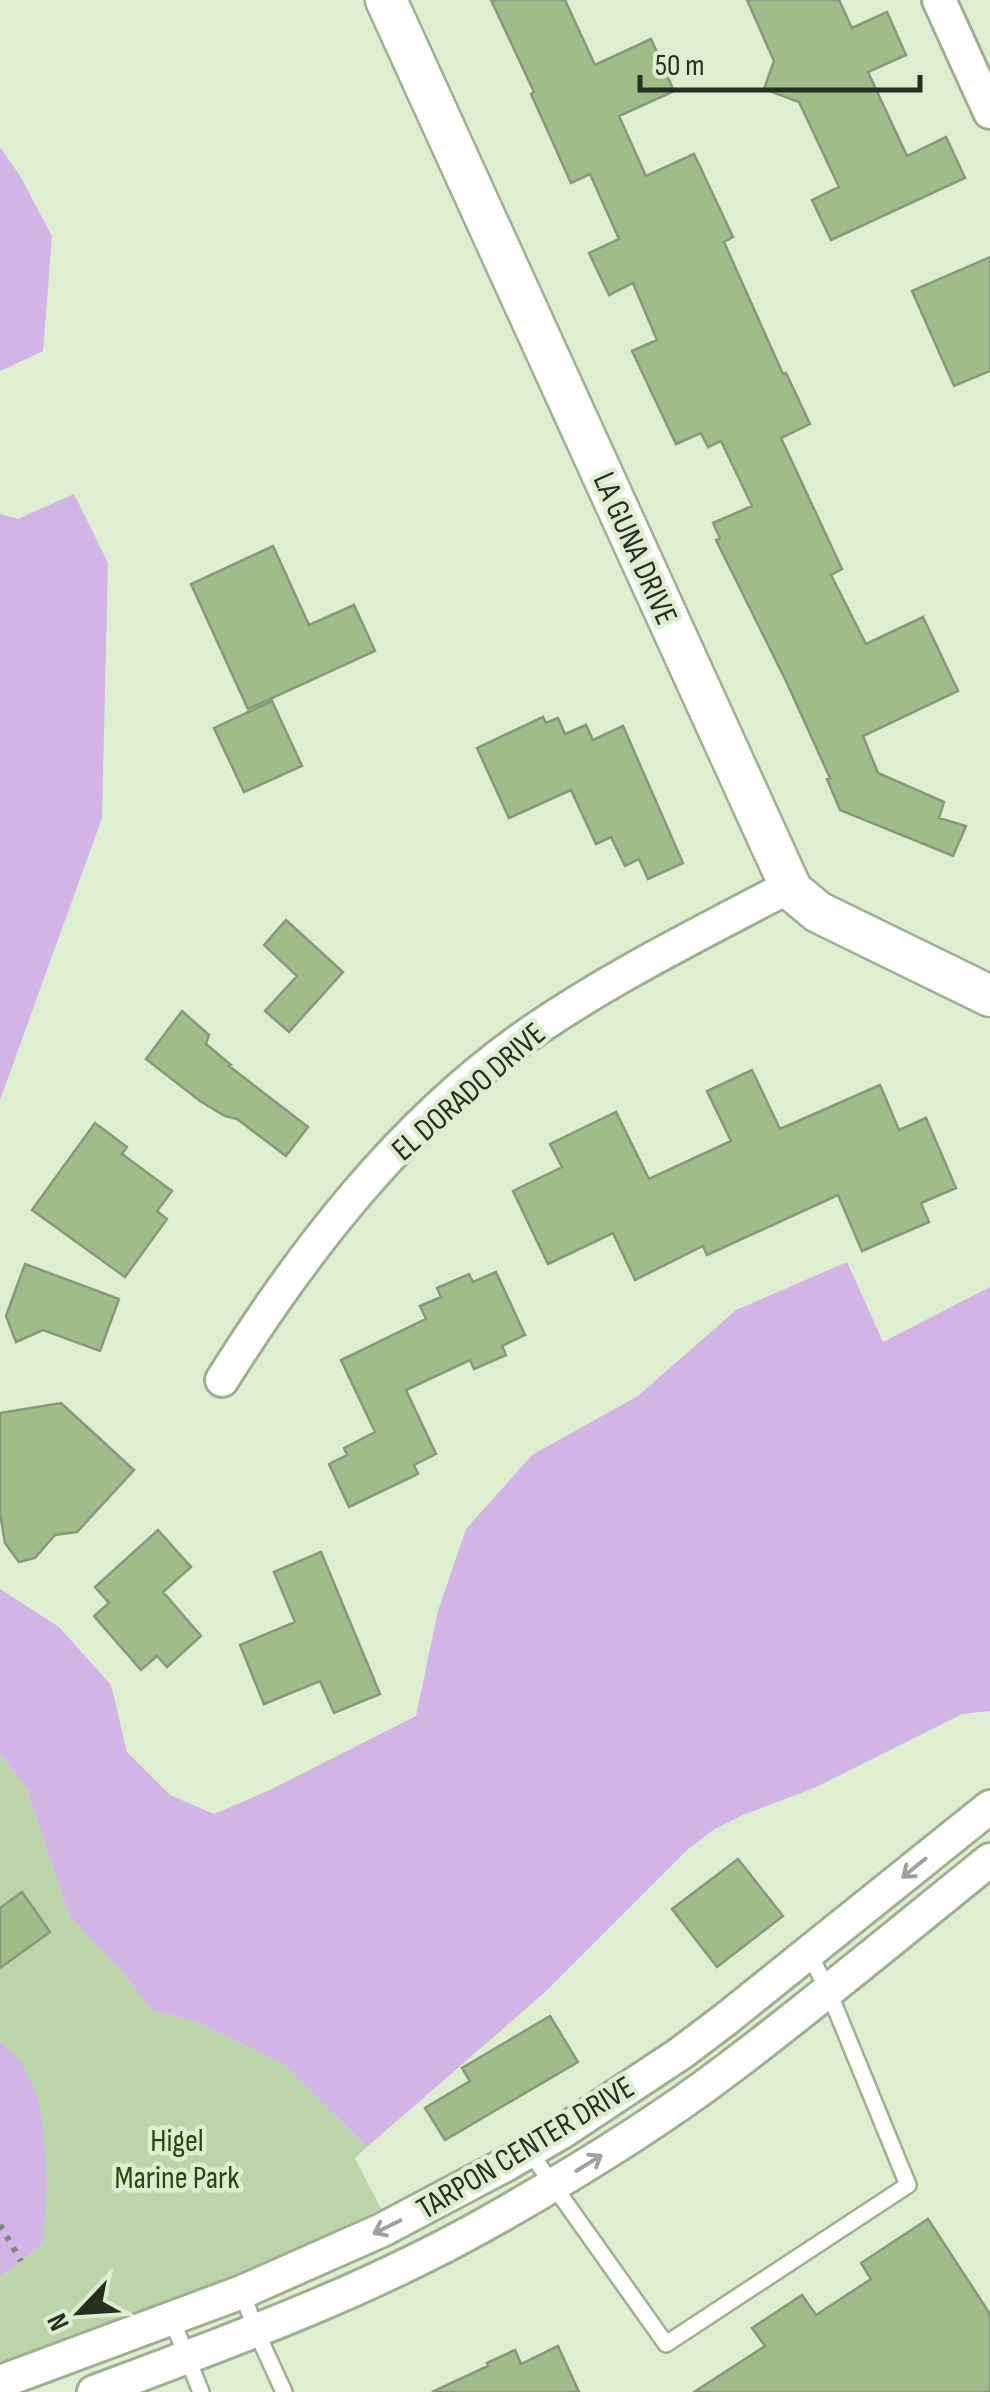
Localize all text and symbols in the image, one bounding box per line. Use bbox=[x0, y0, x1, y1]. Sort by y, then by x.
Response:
scale bar bbox=[640, 30, 920, 92]
text: 50 m bbox=[655, 48, 704, 84]
street label: LA GUNA DRIVE bbox=[584, 466, 685, 631]
street label: EL DORADO DRIVE bbox=[384, 1015, 554, 1170]
one-way arrow bbox=[901, 1857, 928, 1878]
street label: TARPON CENTER DRIVE bbox=[410, 2068, 641, 2228]
park label: Higel Marine Park bbox=[115, 2122, 239, 2198]
one-way arrow bbox=[574, 2153, 603, 2173]
one-way arrow bbox=[373, 2219, 403, 2238]
north arrow bbox=[30, 2262, 130, 2362]
text: N bbox=[41, 2308, 77, 2336]

